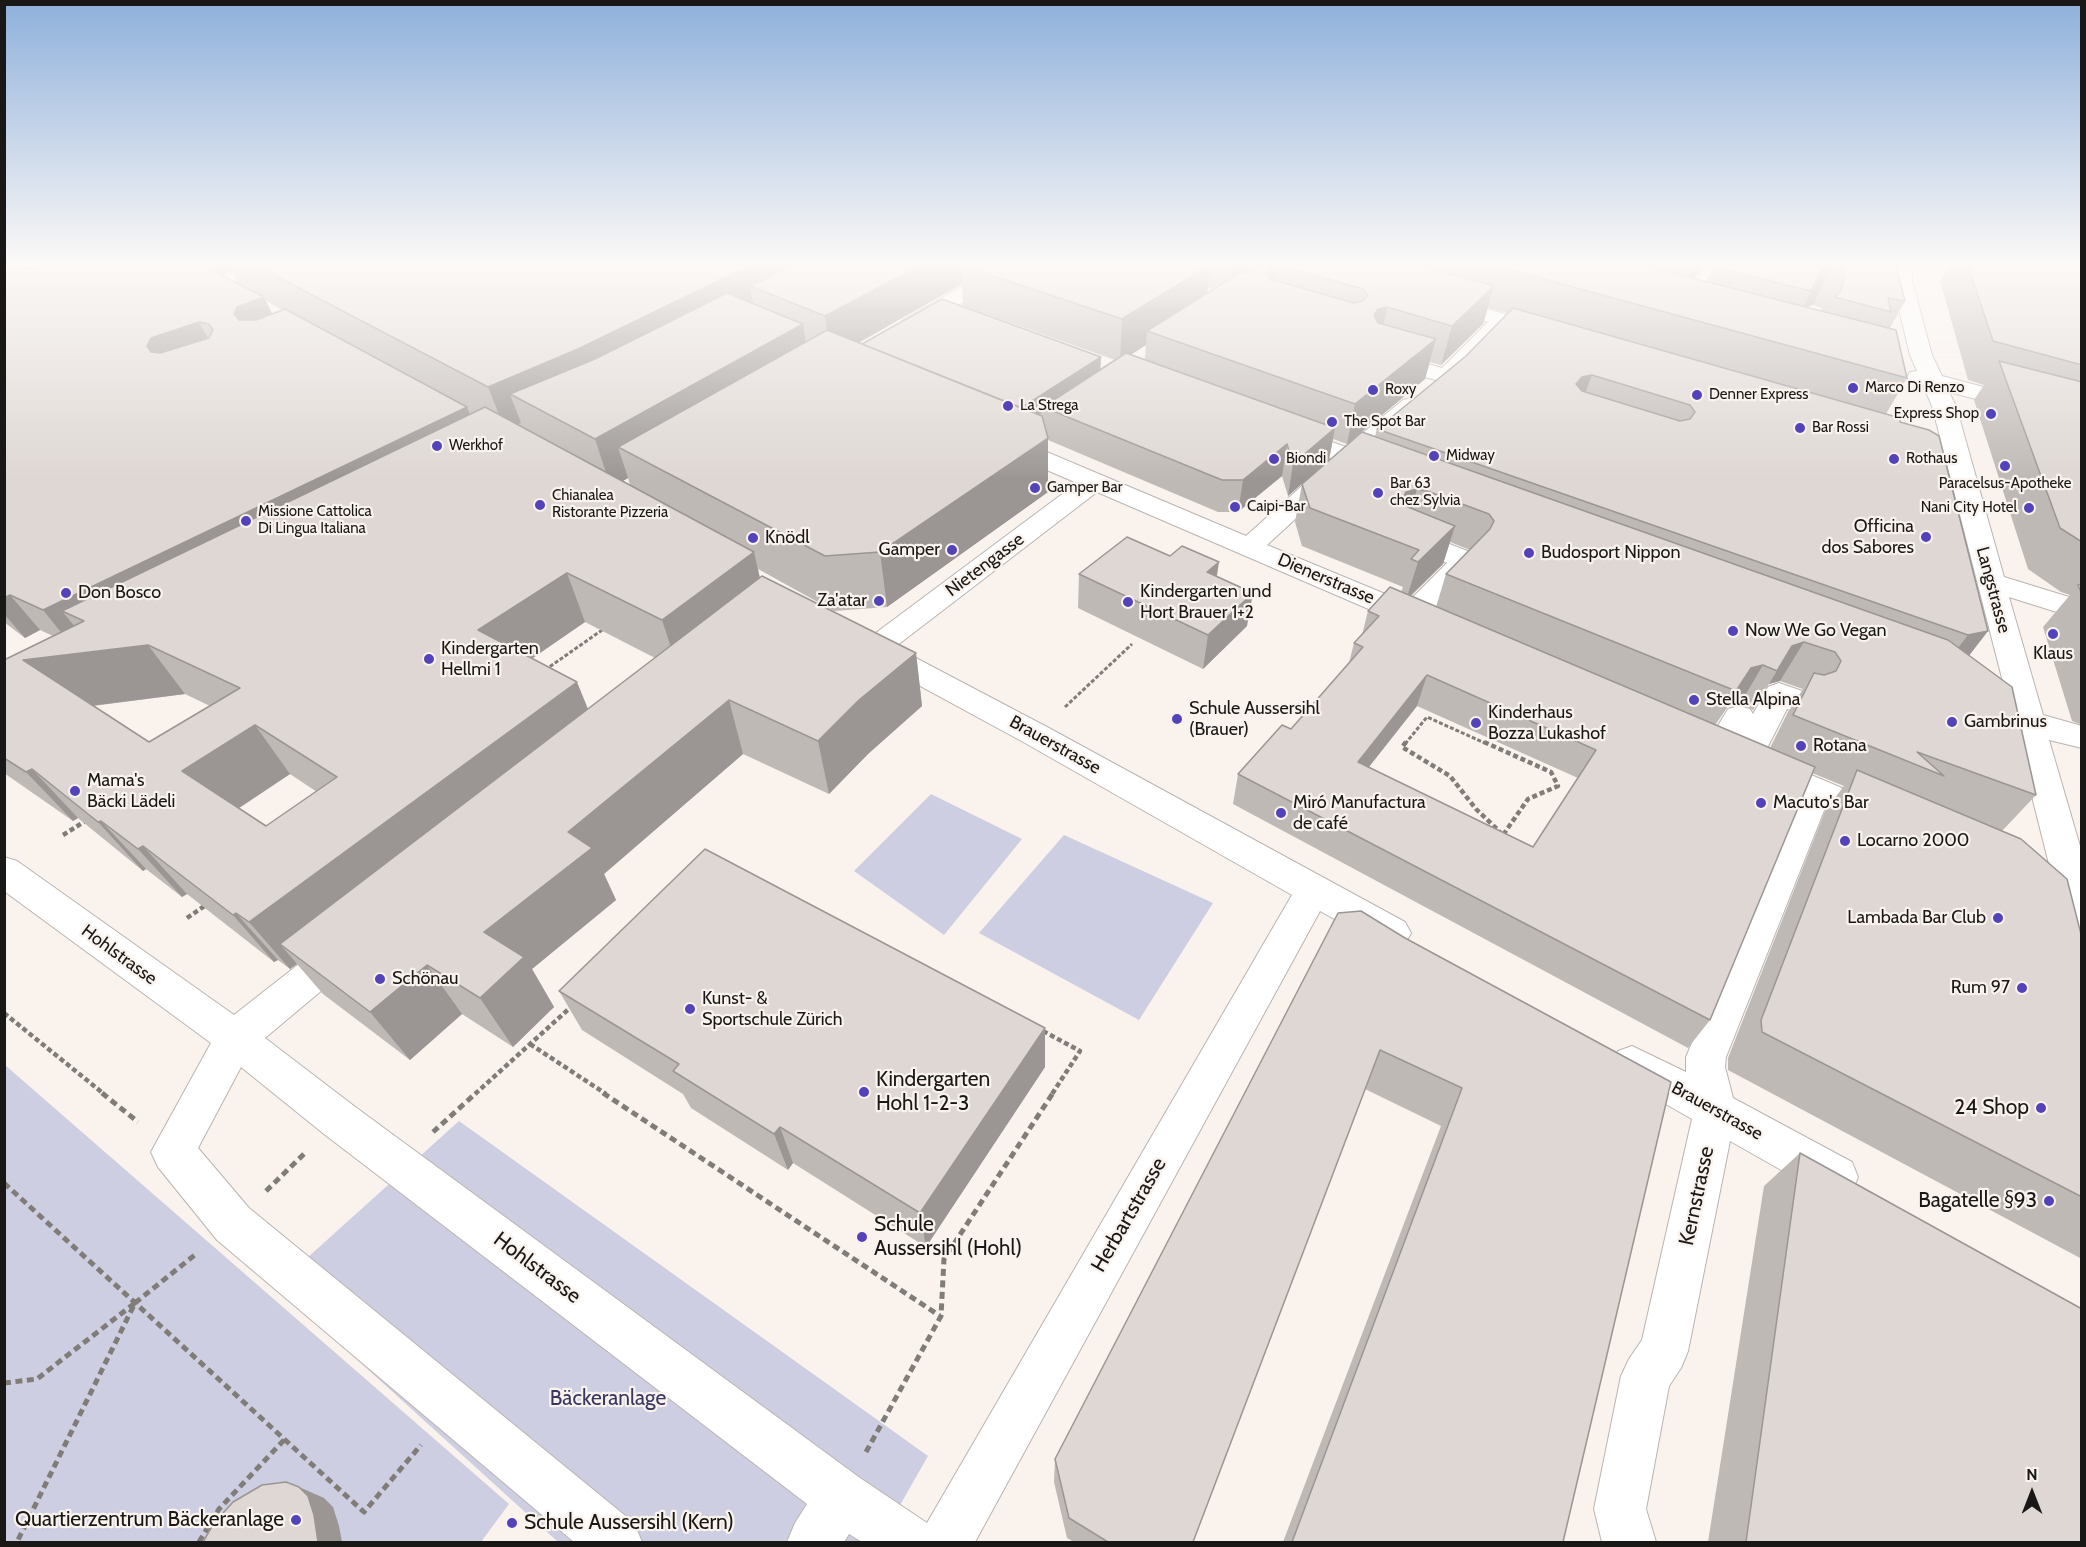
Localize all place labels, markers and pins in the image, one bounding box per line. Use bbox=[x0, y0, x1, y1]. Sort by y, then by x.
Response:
place label: Marco Di Renzo bbox=[1865, 379, 1964, 397]
place label: Roxy bbox=[1385, 381, 1416, 399]
marker: Marco Di Renzo bbox=[1846, 381, 1860, 395]
marker: Roxy bbox=[1366, 383, 1380, 397]
place label: Denner Express bbox=[1709, 386, 1808, 404]
marker: Denner Express bbox=[1690, 388, 1704, 402]
place label: La Strega bbox=[1020, 397, 1079, 415]
marker: La Strega bbox=[1001, 399, 1015, 413]
place label: Express Shop bbox=[1894, 405, 1979, 423]
marker: Express Shop bbox=[1984, 407, 1998, 421]
place label: The Spot Bar bbox=[1344, 413, 1426, 431]
marker: The Spot Bar bbox=[1325, 415, 1339, 429]
place label: Bar Rossi bbox=[1812, 419, 1869, 437]
marker: Bar Rossi bbox=[1793, 421, 1807, 435]
place label: Werkhof bbox=[449, 437, 503, 455]
marker: Werkhof bbox=[430, 439, 444, 453]
place label: Midway bbox=[1446, 447, 1495, 465]
marker: Midway bbox=[1427, 449, 1441, 463]
place label: Biondi bbox=[1286, 450, 1326, 468]
place label: Rothaus bbox=[1906, 450, 1957, 468]
marker: Biondi bbox=[1267, 452, 1281, 466]
marker: Rothaus bbox=[1887, 452, 1901, 466]
marker: Paracelsus-Apotheke bbox=[1998, 459, 2012, 473]
place label: Bar 63 chez Sylvia bbox=[1390, 475, 1460, 510]
place label: Paracelsus-Apotheke bbox=[1939, 475, 2071, 493]
place label: Gamper Bar bbox=[1047, 479, 1122, 497]
marker: Gamper Bar bbox=[1028, 481, 1042, 495]
marker: Bar 63 chez Sylvia bbox=[1371, 486, 1385, 500]
place label: Chianalea Ristorante Pizzeria bbox=[552, 487, 668, 522]
marker: Chianalea Ristorante Pizzeria bbox=[533, 498, 547, 512]
place label: Caipi-Bar bbox=[1247, 498, 1305, 516]
place label: Nani City Hotel bbox=[1921, 499, 2017, 517]
marker: Caipi-Bar bbox=[1228, 500, 1242, 514]
marker: Nani City Hotel bbox=[2022, 501, 2036, 515]
place label: Missione Cattolica Di Lingua Italiana bbox=[258, 503, 372, 538]
marker: Missione Cattolica Di Lingua Italiana bbox=[239, 514, 253, 528]
place label: Officina dos Sabores bbox=[1821, 516, 1914, 558]
place label: Knödl bbox=[765, 527, 809, 549]
marker: Officina dos Sabores bbox=[1919, 530, 1933, 544]
marker: Knödl bbox=[746, 531, 760, 545]
place label: Gamper bbox=[879, 539, 940, 561]
place label: Budosport Nippon bbox=[1541, 542, 1680, 564]
marker: Gamper bbox=[945, 543, 959, 557]
marker: Budosport Nippon bbox=[1522, 546, 1536, 560]
place label: Kindergarten und Hort Brauer 1+2 bbox=[1140, 581, 1271, 624]
place label: Don Bosco bbox=[78, 582, 161, 604]
marker: Don Bosco bbox=[59, 586, 73, 600]
place label: Za'atar bbox=[817, 590, 867, 612]
marker: Za'atar bbox=[872, 594, 886, 608]
marker: Kindergarten und Hort Brauer 1+2 bbox=[1121, 595, 1135, 609]
place label: Now We Go Vegan bbox=[1745, 620, 1887, 642]
marker: Now We Go Vegan bbox=[1726, 624, 1740, 638]
marker: Klaus bbox=[2046, 627, 2060, 641]
place label: Kindergarten Hellmi 1 bbox=[441, 638, 539, 680]
place label: Klaus bbox=[2033, 643, 2073, 665]
marker: Kindergarten Hellmi 1 bbox=[422, 652, 436, 666]
place label: Stella Alpina bbox=[1706, 689, 1800, 711]
marker: Stella Alpina bbox=[1687, 693, 1701, 707]
place label: Schule Aussersihl (Brauer) bbox=[1189, 698, 1320, 740]
place label: Kinderhaus Bozza Lukashof bbox=[1488, 702, 1606, 744]
place label: Gambrinus bbox=[1964, 711, 2047, 733]
marker: Schule Aussersihl (Brauer) bbox=[1170, 712, 1184, 726]
marker: Gambrinus bbox=[1945, 715, 1959, 729]
marker: Kinderhaus Bozza Lukashof bbox=[1469, 716, 1483, 730]
place label: Rotana bbox=[1813, 735, 1867, 757]
marker: Rotana bbox=[1794, 739, 1808, 753]
place label: Mama's Bäcki Lädeli bbox=[87, 770, 175, 812]
marker: Mama's Bäcki Lädeli bbox=[68, 784, 82, 798]
place label: Miró Manufactura de café bbox=[1293, 792, 1426, 834]
place label: Macuto's Bar bbox=[1773, 792, 1869, 814]
marker: Macuto's Bar bbox=[1754, 796, 1768, 810]
marker: Miró Manufactura de café bbox=[1274, 806, 1288, 820]
place label: Locarno 2000 bbox=[1857, 830, 1969, 852]
marker: Locarno 2000 bbox=[1838, 834, 1852, 848]
place label: Lambada Bar Club bbox=[1847, 907, 1986, 929]
marker: Lambada Bar Club bbox=[1991, 911, 2005, 925]
place label: Schönau bbox=[392, 968, 458, 990]
marker: Schönau bbox=[373, 972, 387, 986]
place label: Rum 97 bbox=[1951, 977, 2010, 999]
marker: Rum 97 bbox=[2015, 981, 2029, 995]
place label: Kunst- & Sportschule Zürich bbox=[702, 988, 842, 1030]
marker: Kunst- & Sportschule Zürich bbox=[683, 1002, 697, 1016]
place label: Kindergarten Hohl 1-2-3 bbox=[876, 1067, 990, 1117]
marker: Kindergarten Hohl 1-2-3 bbox=[857, 1085, 871, 1099]
place label: 24 Shop bbox=[1954, 1095, 2029, 1121]
marker: 24 Shop bbox=[2034, 1101, 2048, 1115]
place label: Bagatelle §93 bbox=[1918, 1188, 2037, 1214]
marker: Bagatelle §93 bbox=[2042, 1194, 2056, 1208]
place label: Schule Aussersihl (Hohl) bbox=[874, 1212, 1022, 1262]
marker: Schule Aussersihl (Hohl) bbox=[855, 1230, 869, 1244]
place label: Quartierzentrum Bäckeranlage bbox=[15, 1507, 284, 1533]
place label: Schule Aussersihl (Kern) bbox=[524, 1510, 734, 1536]
marker: Quartierzentrum Bäckeranlage bbox=[289, 1513, 303, 1527]
marker: Schule Aussersihl (Kern) bbox=[505, 1516, 519, 1530]

